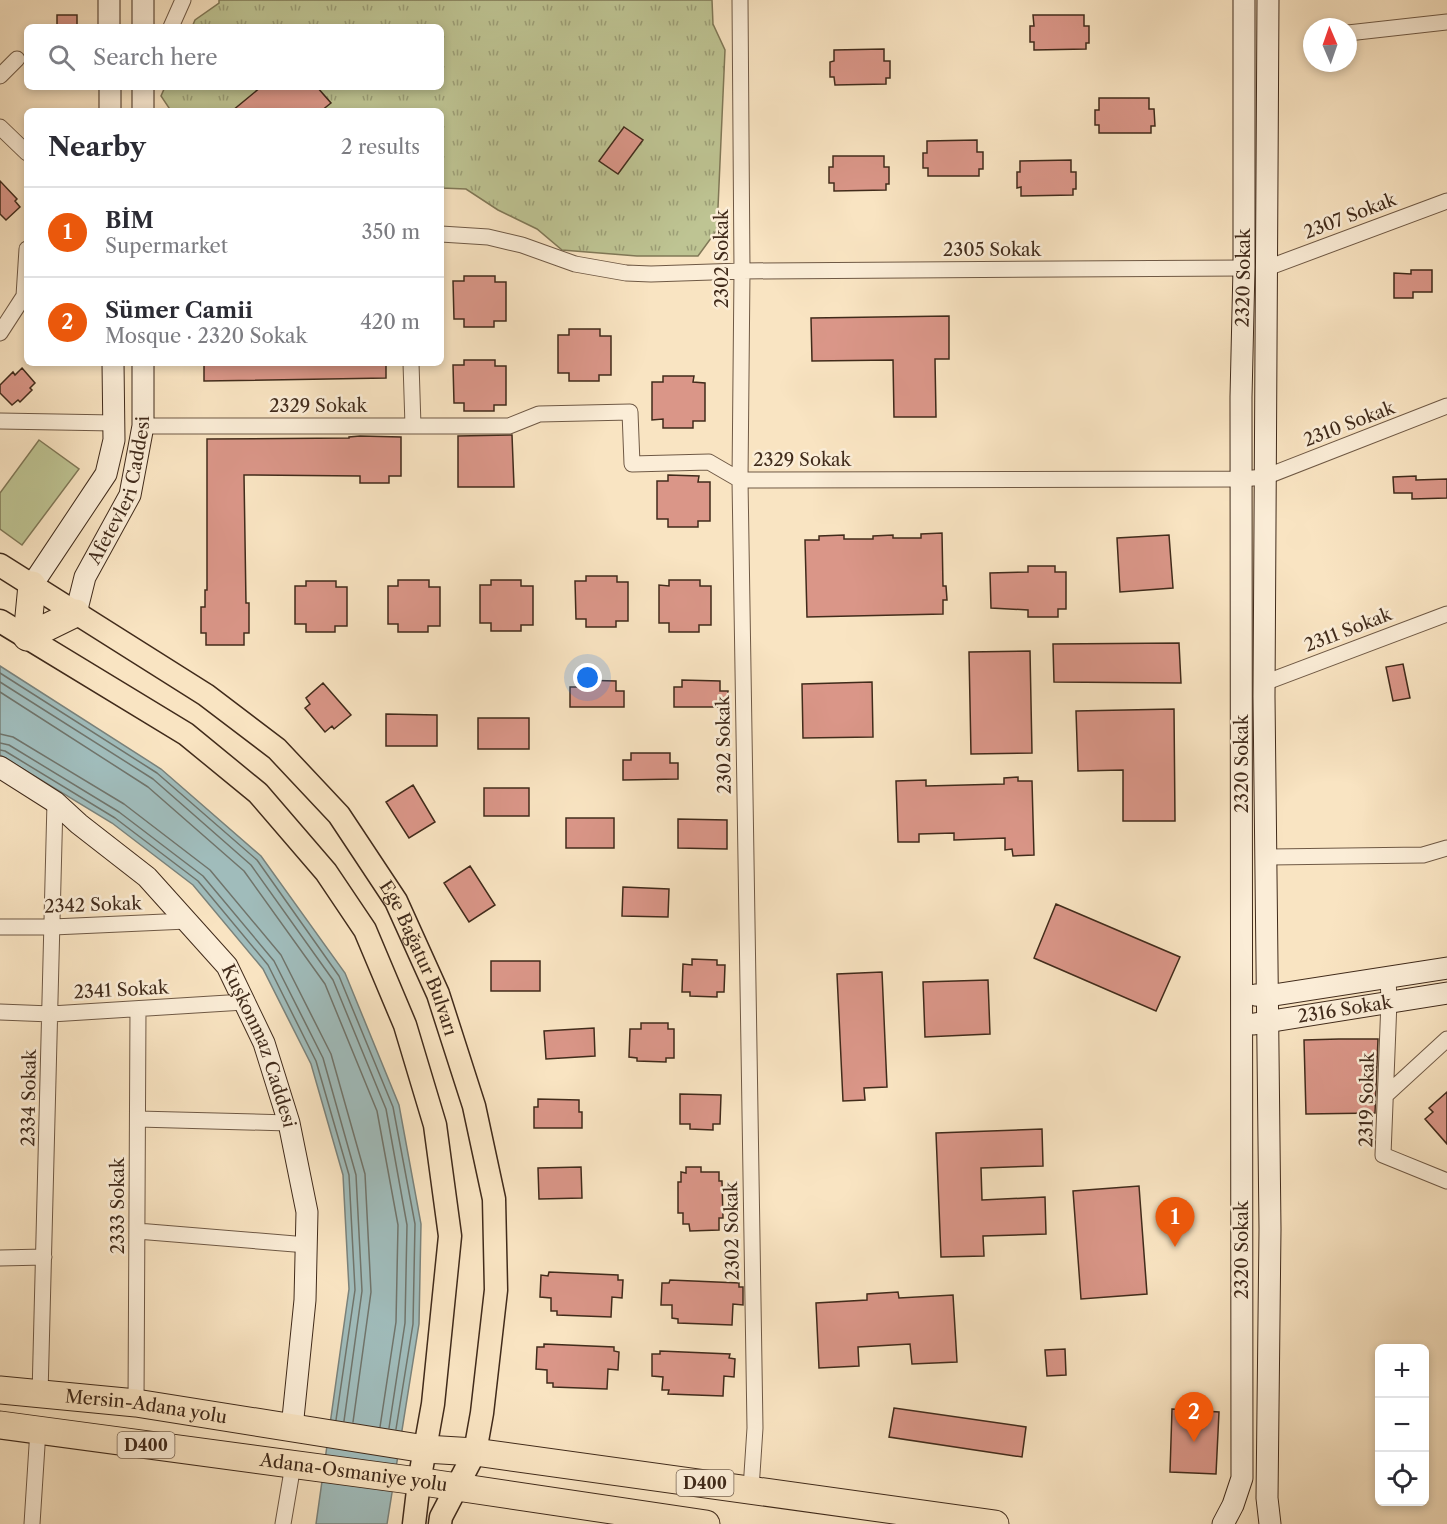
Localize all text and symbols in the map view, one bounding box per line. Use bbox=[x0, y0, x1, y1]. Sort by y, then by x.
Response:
north arrow bbox=[1303, 18, 1357, 72]
search box bbox=[24, 24, 444, 90]
icon: search bbox=[45, 41, 78, 74]
text: Search here bbox=[93, 44, 218, 71]
text: Nearby bbox=[48, 131, 146, 163]
text: 2 results bbox=[341, 135, 420, 159]
street label: 2307 Sokak bbox=[1301, 188, 1401, 244]
text: BİM bbox=[105, 207, 154, 234]
street label: 2302 Sokak bbox=[711, 208, 733, 308]
text: 1 bbox=[63, 220, 72, 244]
text: 350 m bbox=[362, 220, 420, 244]
street label: 2320 Sokak bbox=[1232, 227, 1255, 328]
text: Supermarket bbox=[105, 234, 228, 258]
street label: 2305 Sokak bbox=[943, 239, 1043, 261]
text: Sümer Camii bbox=[105, 297, 253, 324]
text: 2 bbox=[62, 310, 73, 334]
text: 420 m bbox=[360, 310, 420, 334]
text: Mosque · 2320 Sokak bbox=[105, 324, 307, 348]
street label: 2329 Sokak bbox=[269, 395, 368, 417]
street label: 2310 Sokak bbox=[1300, 396, 1399, 451]
street label: Afetevleri Caddesi bbox=[83, 416, 154, 569]
street label: 2329 Sokak bbox=[753, 449, 852, 471]
street label: 2311 Sokak bbox=[1301, 603, 1396, 657]
your location bbox=[573, 663, 602, 692]
street label: 2302 Sokak bbox=[712, 694, 736, 794]
street label: 2320 Sokak bbox=[1231, 713, 1253, 813]
street label: Ege Bağatur Bulvarı bbox=[374, 876, 462, 1039]
street label: 2342 Sokak bbox=[44, 892, 144, 918]
street label: Kuşkonmaz Caddesi bbox=[217, 961, 301, 1130]
street label: 2341 Sokak bbox=[73, 976, 170, 1003]
street label: 2316 Sokak bbox=[1296, 991, 1395, 1028]
street label: 2334 Sokak bbox=[17, 1048, 41, 1147]
street label: 2319 Sokak bbox=[1355, 1051, 1379, 1148]
street label: 2333 Sokak bbox=[107, 1156, 129, 1254]
street label: 2302 Sokak bbox=[720, 1180, 744, 1280]
pin: 1 bbox=[1156, 1198, 1194, 1247]
street label: 2320 Sokak bbox=[1231, 1199, 1253, 1299]
map controls bbox=[1375, 1344, 1429, 1506]
button: + bbox=[1375, 1344, 1429, 1398]
street label: Mersin-Adana yolu bbox=[64, 1385, 229, 1428]
pin: 2 bbox=[1174, 1392, 1214, 1442]
button: − bbox=[1375, 1398, 1429, 1452]
road number: D400 bbox=[118, 1432, 174, 1458]
street label: Adana-Osmaniye yolu bbox=[258, 1449, 449, 1496]
button: locate bbox=[1375, 1452, 1429, 1506]
road number: D400 bbox=[676, 1470, 734, 1496]

